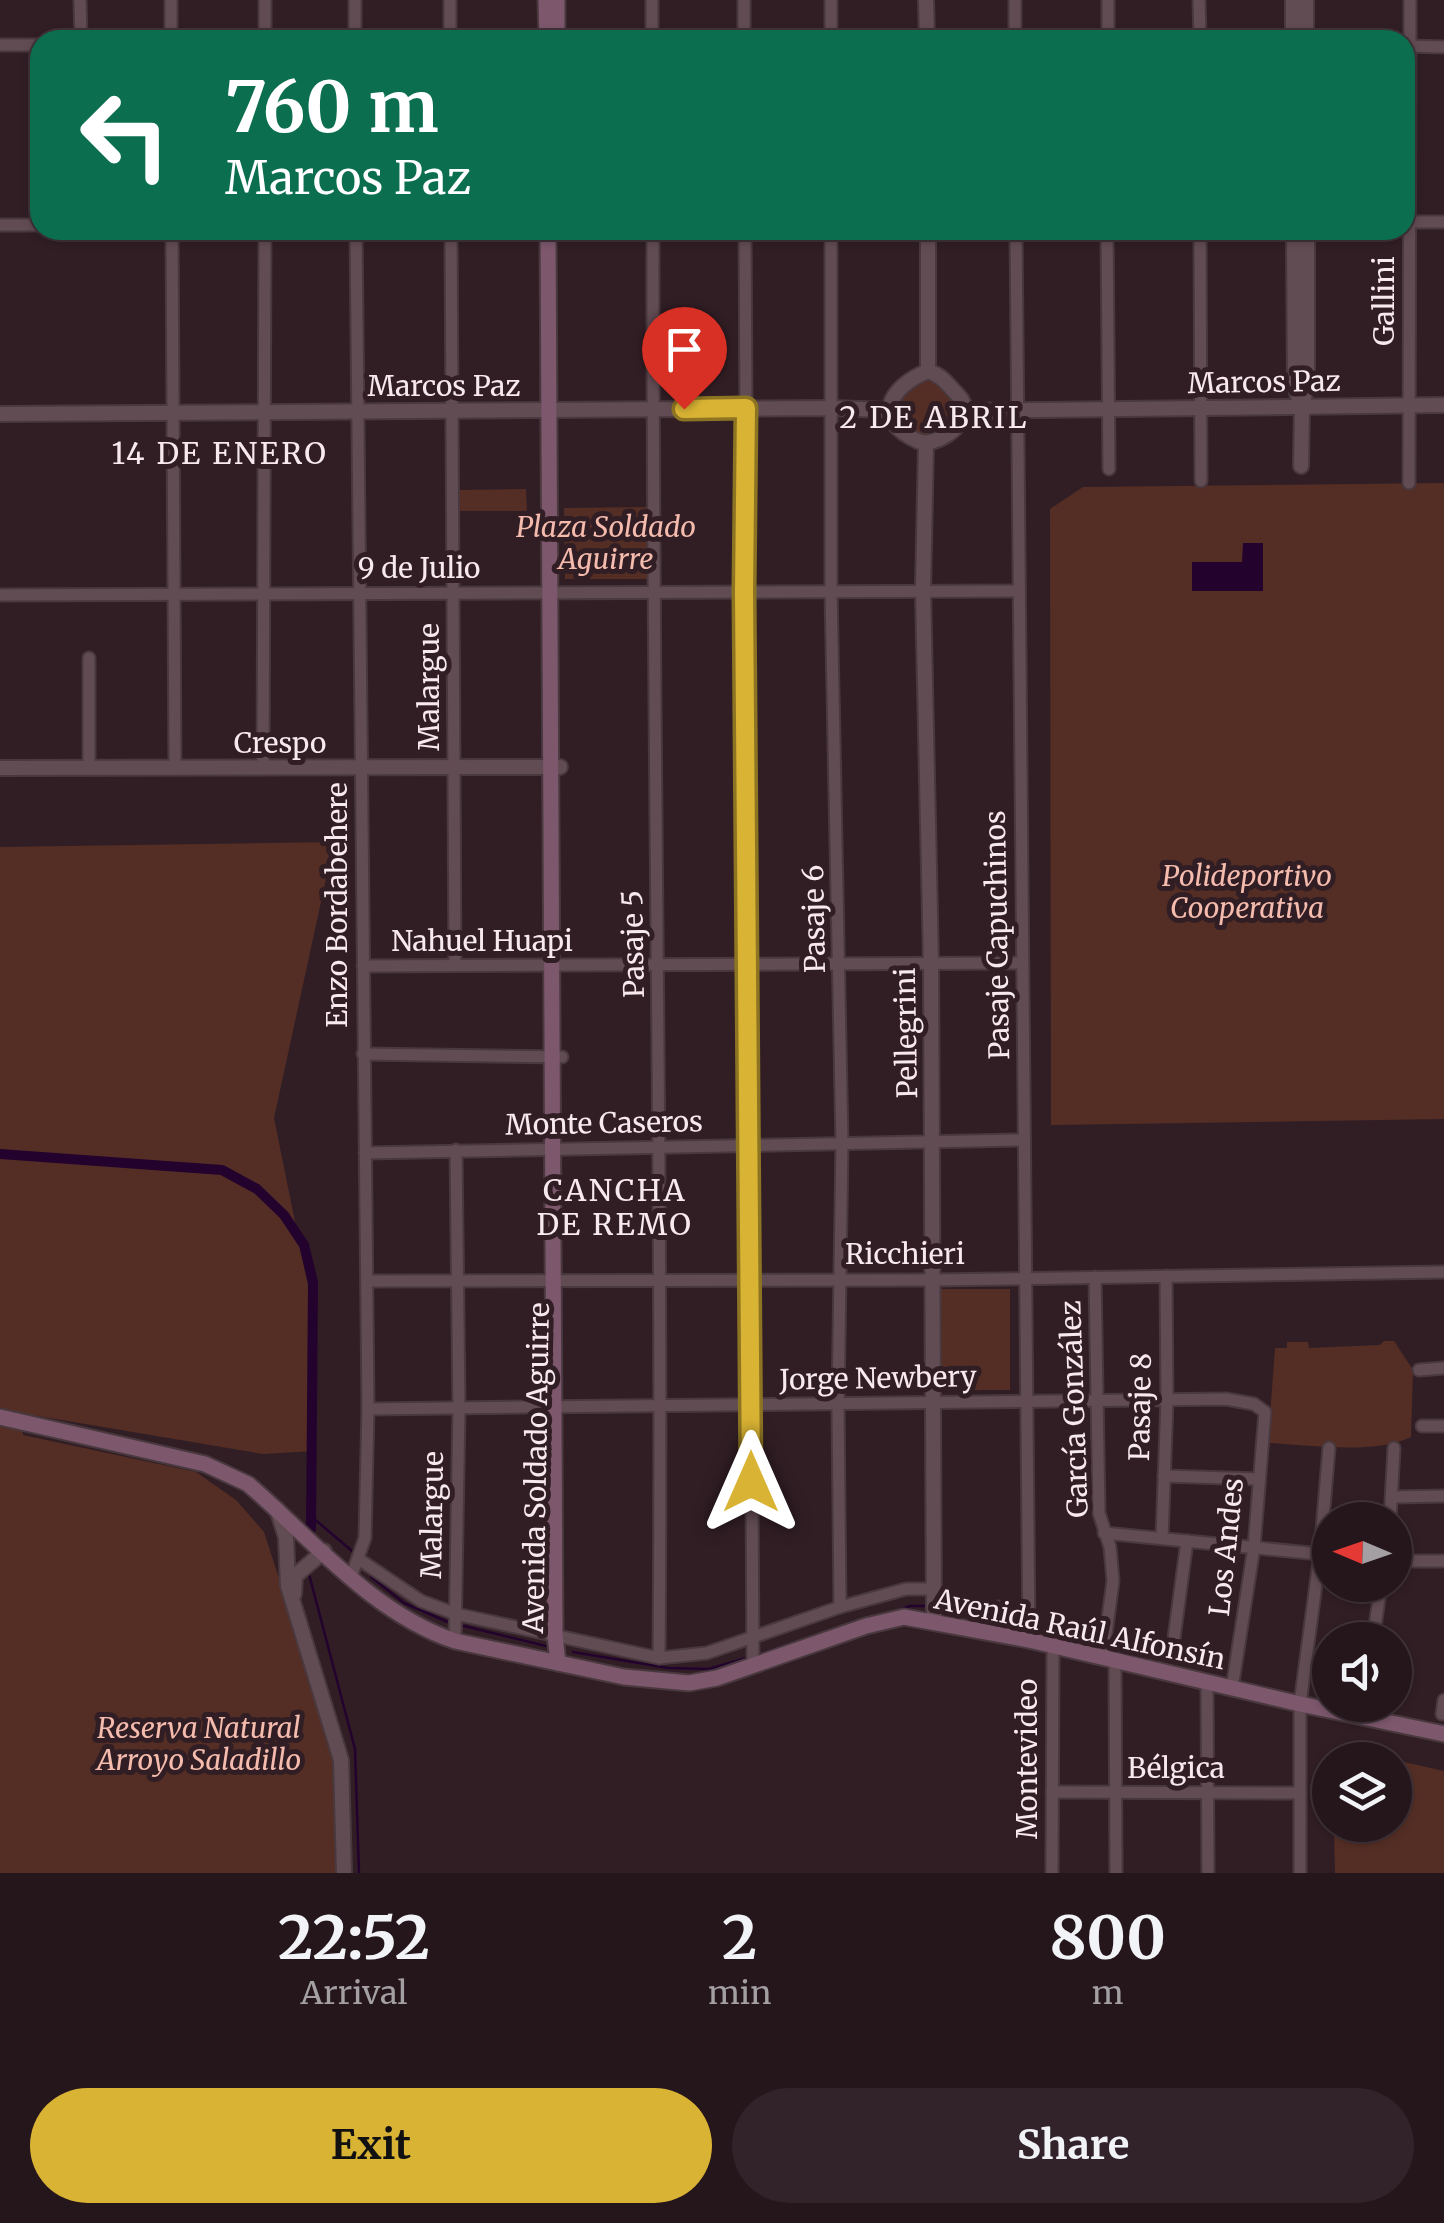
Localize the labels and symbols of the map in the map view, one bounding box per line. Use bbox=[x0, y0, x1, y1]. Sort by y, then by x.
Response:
street label: Gallini bbox=[1366, 256, 1402, 346]
pin bbox=[642, 307, 727, 410]
street label: Marcos Paz bbox=[1187, 363, 1341, 401]
street label: Marcos Paz bbox=[367, 368, 521, 404]
district label: 2 DE ABRIL bbox=[839, 398, 1029, 436]
district label: 14 DE ENERO bbox=[112, 434, 328, 472]
park label: Plaza Soldado Aguirre bbox=[516, 509, 696, 577]
street label: 9 de Julio bbox=[358, 550, 480, 586]
street label: Malargue bbox=[411, 623, 447, 751]
street label: Crespo bbox=[234, 725, 326, 761]
street label: Enzo Bordabehere bbox=[319, 782, 355, 1028]
street label: Pasaje Capuchinos bbox=[977, 810, 1017, 1060]
park label: Polideportivo Cooperativa bbox=[1162, 858, 1332, 926]
street label: Pasaje 6 bbox=[795, 865, 833, 973]
street label: Pasaje 5 bbox=[614, 890, 652, 998]
street label: Nahuel Huapi bbox=[391, 923, 573, 959]
street label: Pellegrini bbox=[887, 967, 925, 1099]
street label: Monte Caseros bbox=[505, 1103, 703, 1143]
district label: CANCHA DE REMO bbox=[537, 1171, 693, 1243]
street label: Ricchieri bbox=[845, 1236, 965, 1272]
street label: García González bbox=[1052, 1300, 1096, 1518]
street label: Avenida Soldado Aguirre bbox=[515, 1302, 557, 1635]
street label: Pasaje 8 bbox=[1121, 1353, 1159, 1461]
street label: Jorge Newbery bbox=[778, 1358, 978, 1398]
position arrow bbox=[699, 1430, 803, 1534]
street label: Malargue bbox=[413, 1451, 451, 1579]
street label: Los Andes bbox=[1201, 1476, 1251, 1618]
north arrow bbox=[1312, 1502, 1412, 1602]
street label: Avenida Raúl Alfonsín bbox=[930, 1580, 1229, 1677]
street label: Montevideo bbox=[1009, 1679, 1045, 1839]
park label: Reserva Natural Arroyo Saladillo bbox=[95, 1710, 301, 1778]
street label: Bélgica bbox=[1127, 1750, 1225, 1786]

